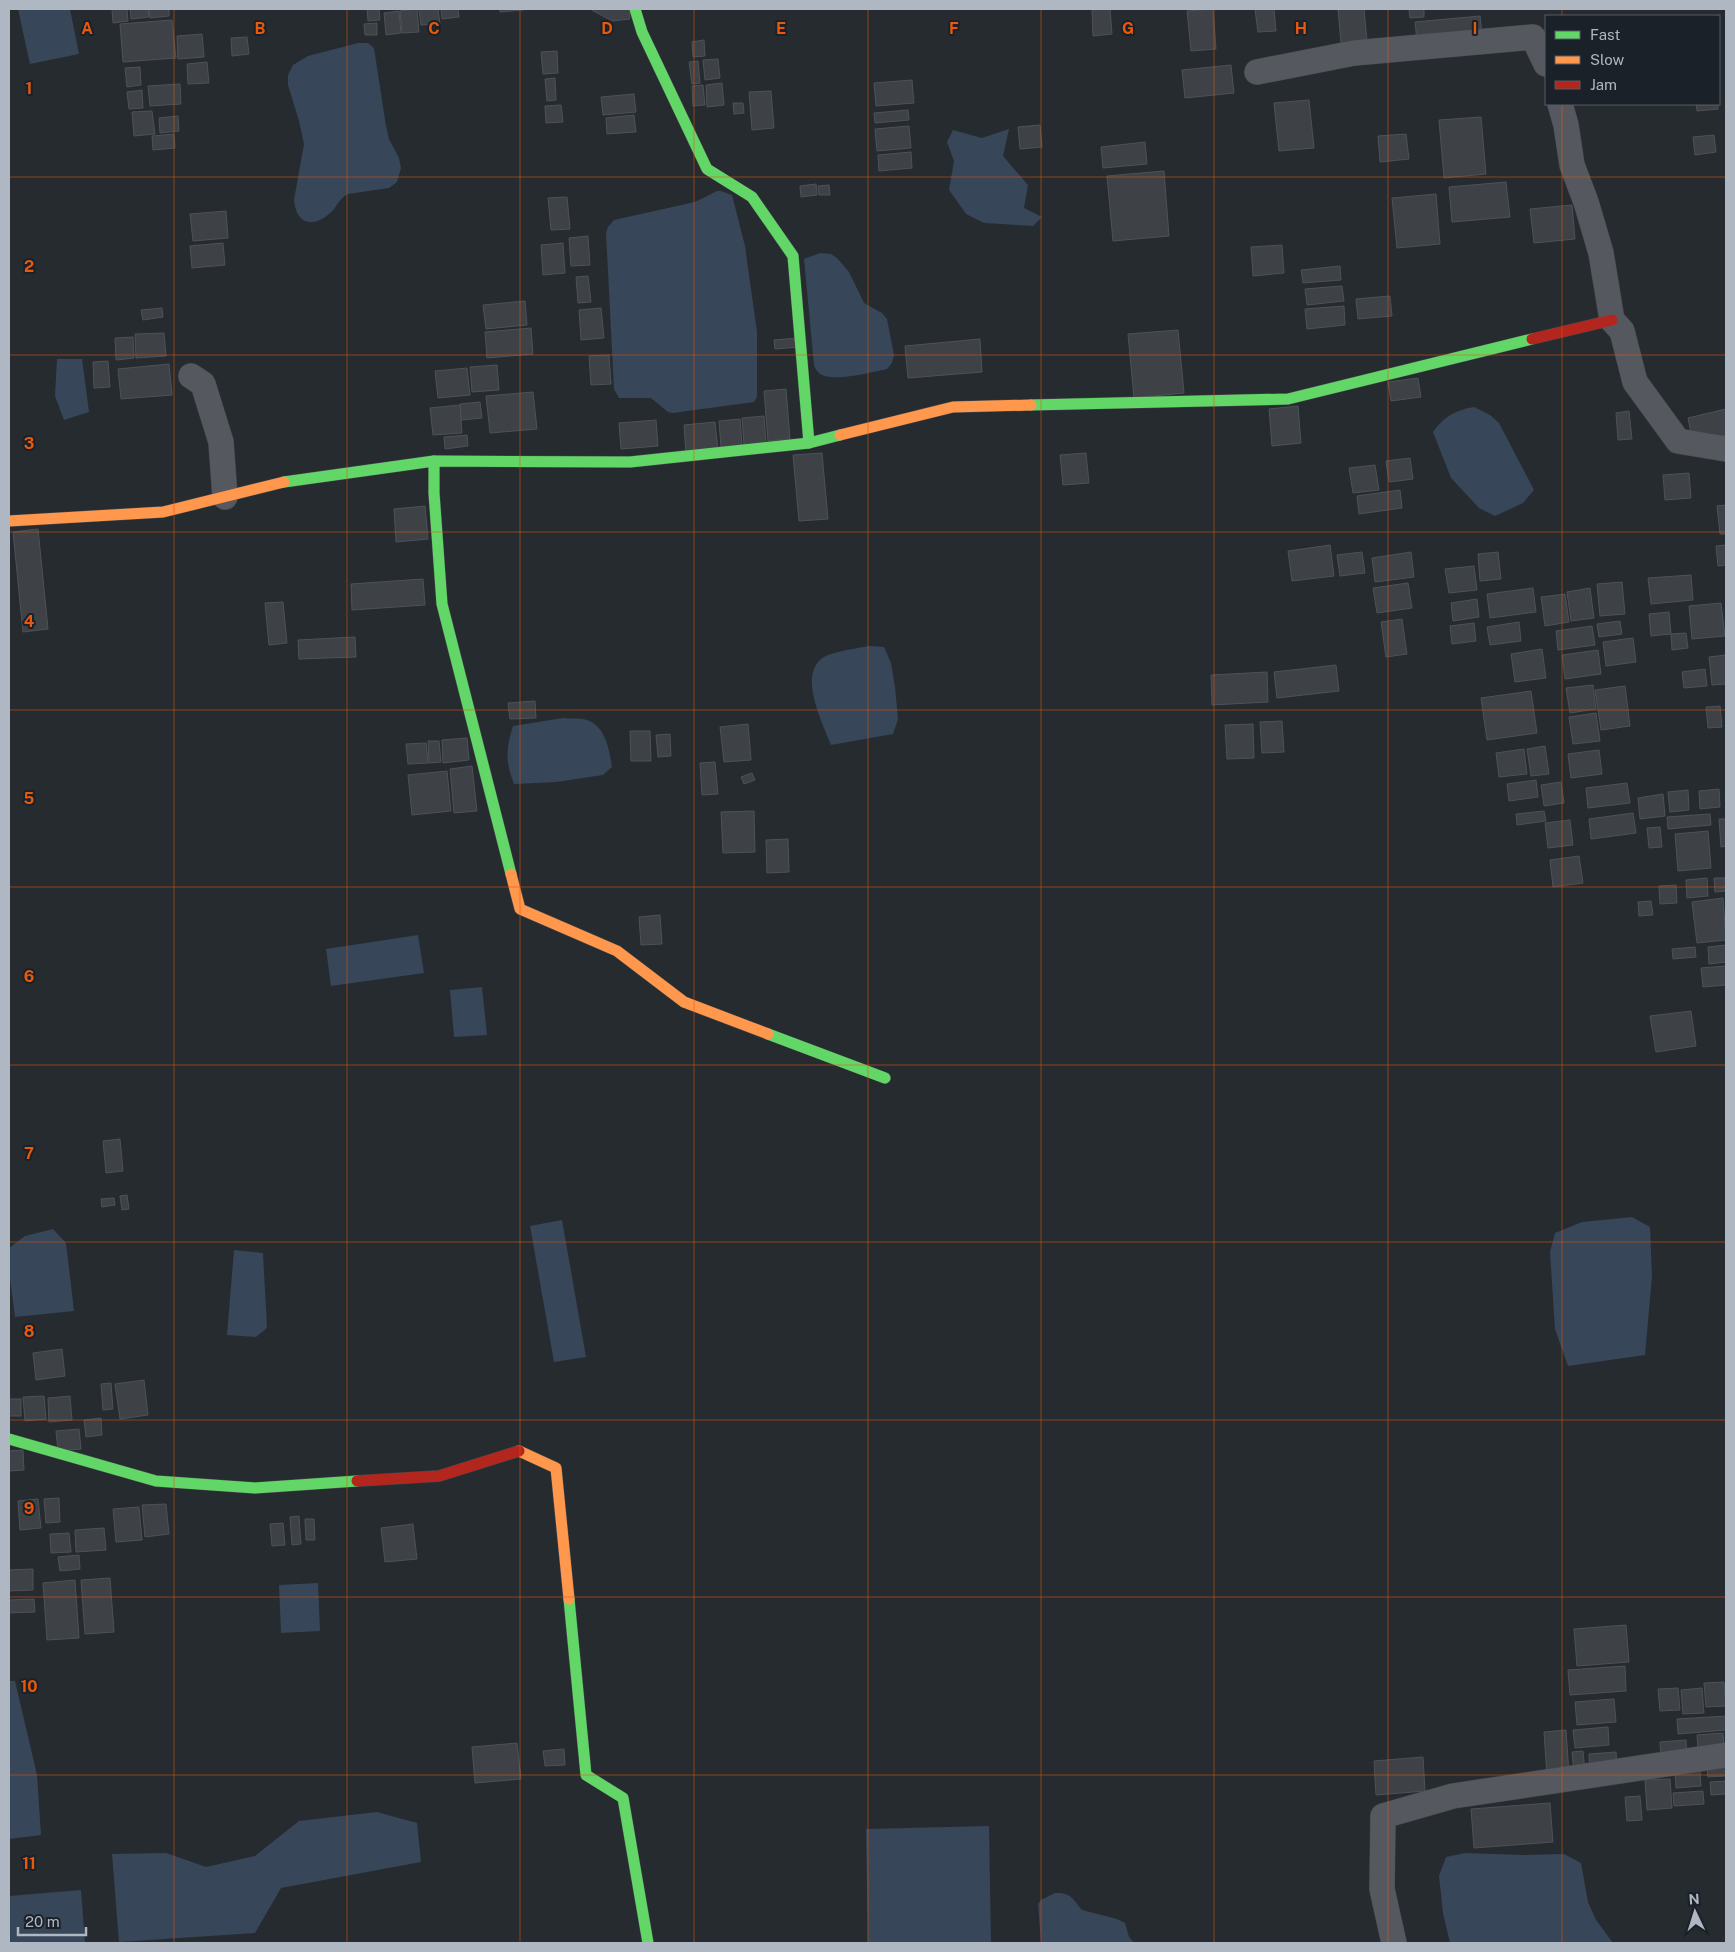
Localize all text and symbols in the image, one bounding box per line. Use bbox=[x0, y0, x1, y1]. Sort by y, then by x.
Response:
legend bbox=[1545, 15, 1720, 105]
text: A bbox=[81, 19, 93, 38]
text: B bbox=[255, 19, 266, 38]
text: C bbox=[428, 19, 440, 38]
text: D bbox=[601, 19, 613, 38]
text: E bbox=[776, 19, 786, 38]
text: F bbox=[949, 19, 959, 38]
text: G bbox=[1122, 19, 1134, 38]
text: H bbox=[1295, 19, 1307, 38]
text: I bbox=[1473, 19, 1477, 38]
text: Fast bbox=[1590, 26, 1620, 43]
text: Slow bbox=[1590, 51, 1625, 68]
text: Jam bbox=[1590, 76, 1617, 93]
text: 1 bbox=[26, 79, 32, 98]
text: 2 bbox=[24, 257, 34, 276]
text: 3 bbox=[24, 434, 34, 453]
text: 4 bbox=[24, 612, 35, 631]
text: 5 bbox=[24, 789, 35, 808]
text: 6 bbox=[24, 967, 34, 986]
text: 7 bbox=[24, 1144, 34, 1163]
text: 8 bbox=[24, 1322, 35, 1341]
text: 9 bbox=[24, 1499, 34, 1518]
text: 10 bbox=[20, 1677, 38, 1696]
text: 11 bbox=[22, 1854, 36, 1873]
north arrow bbox=[1670, 1887, 1720, 1937]
text: N bbox=[1688, 1891, 1700, 1907]
scale bar bbox=[18, 1904, 85, 1936]
text: 20 m bbox=[25, 1913, 60, 1930]

